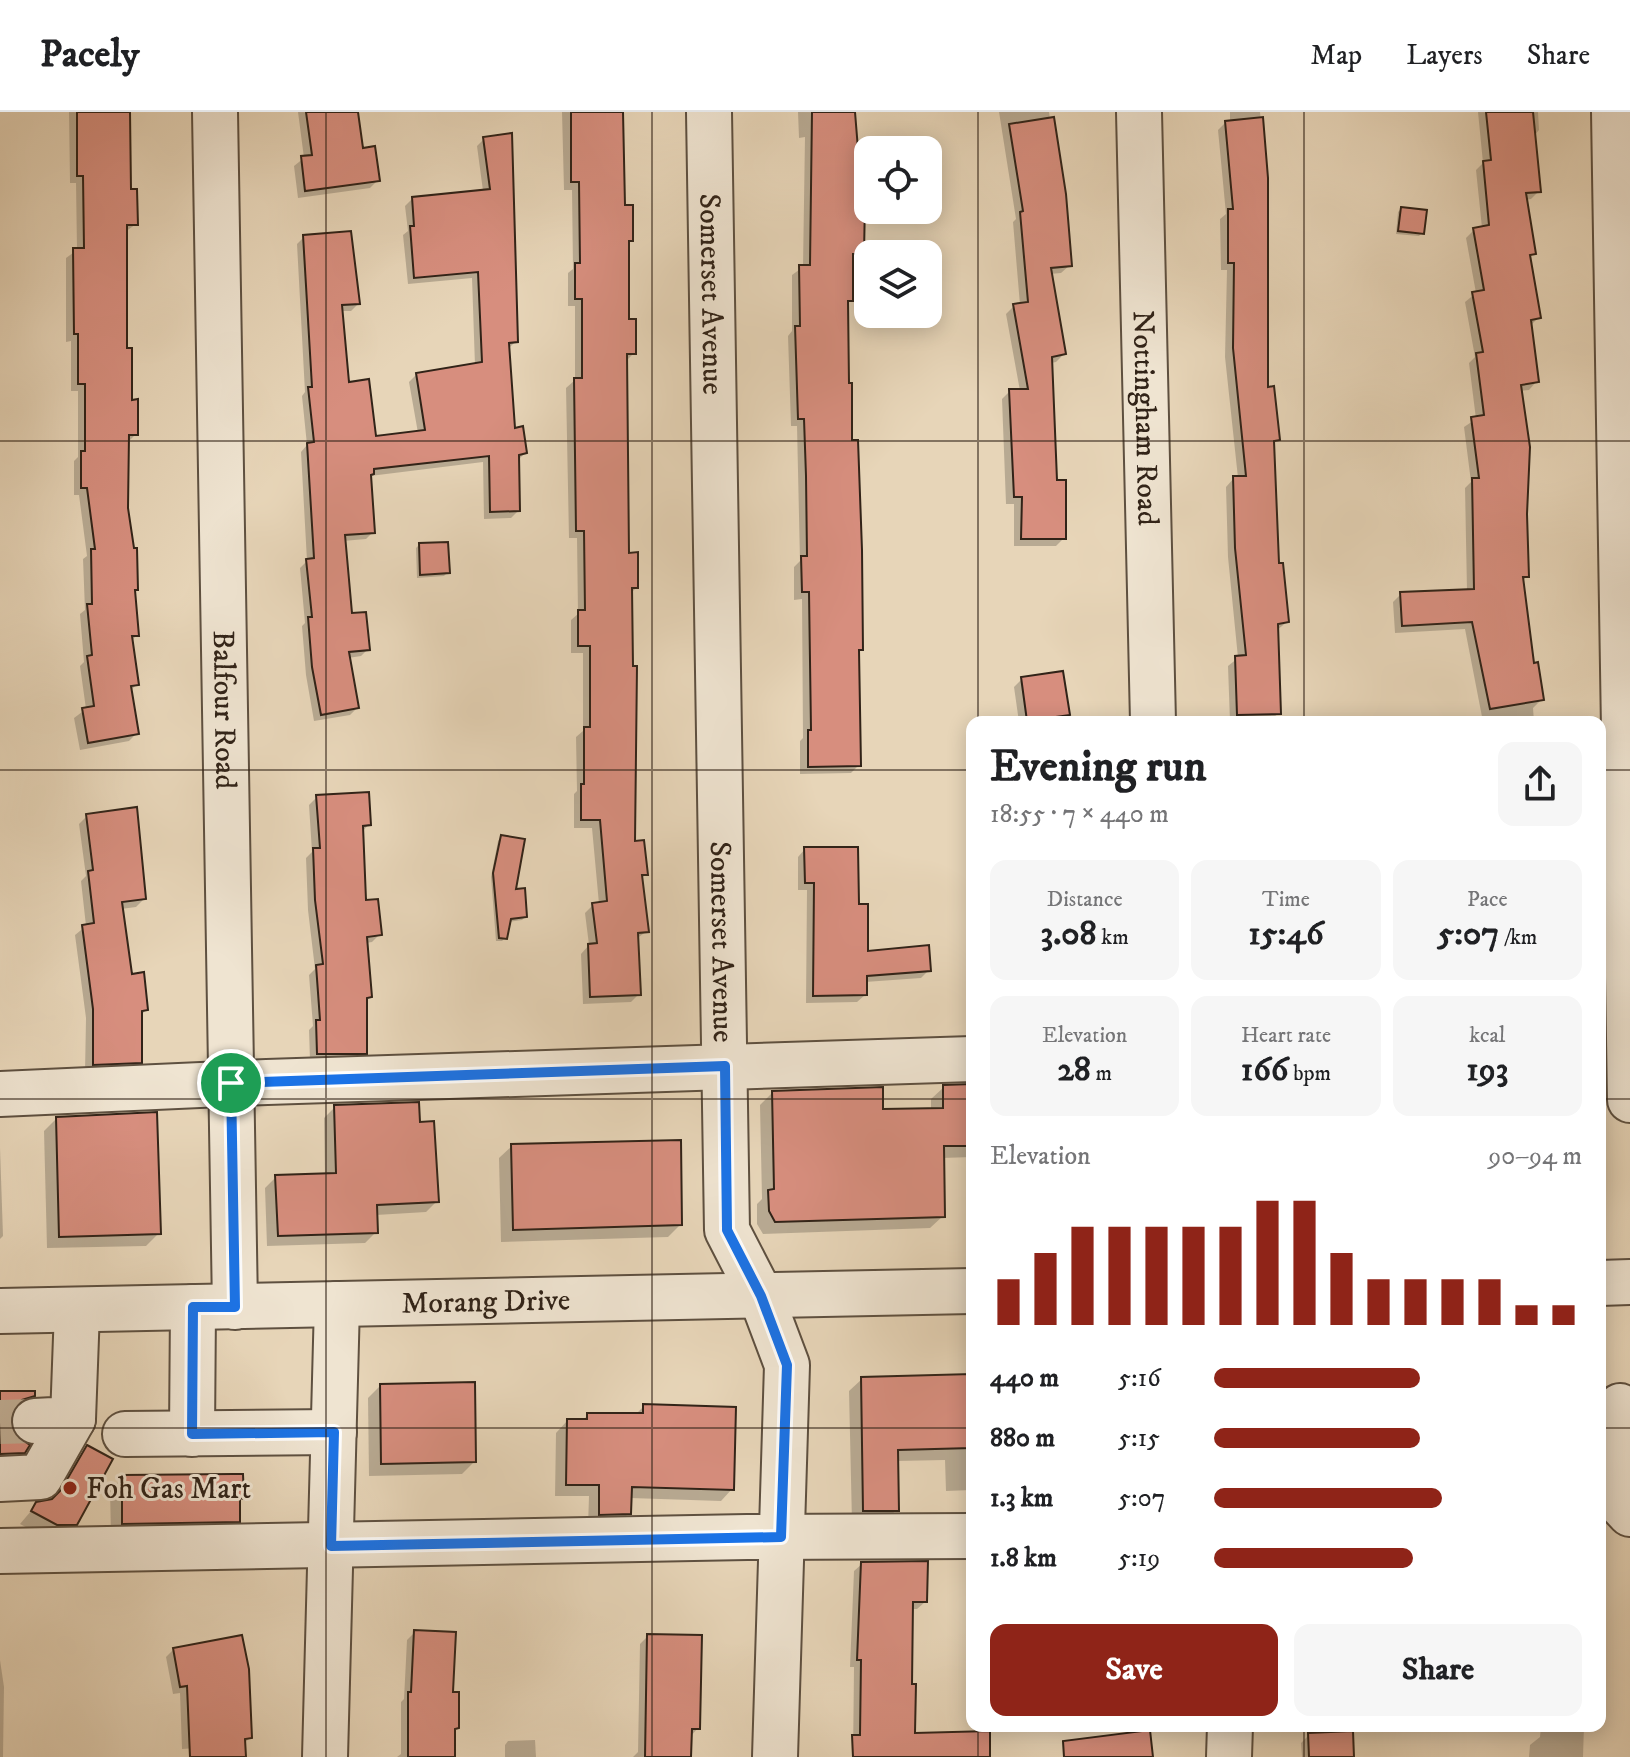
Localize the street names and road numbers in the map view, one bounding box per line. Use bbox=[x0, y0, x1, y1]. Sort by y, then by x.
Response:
street label: Somerset Avenue bbox=[690, 193, 731, 395]
street label: Nottingham Road bbox=[1124, 310, 1165, 526]
street label: Balfour Road bbox=[204, 630, 243, 790]
street label: Somerset Avenue bbox=[701, 841, 741, 1043]
street label: Morang Drive bbox=[401, 1282, 571, 1323]

